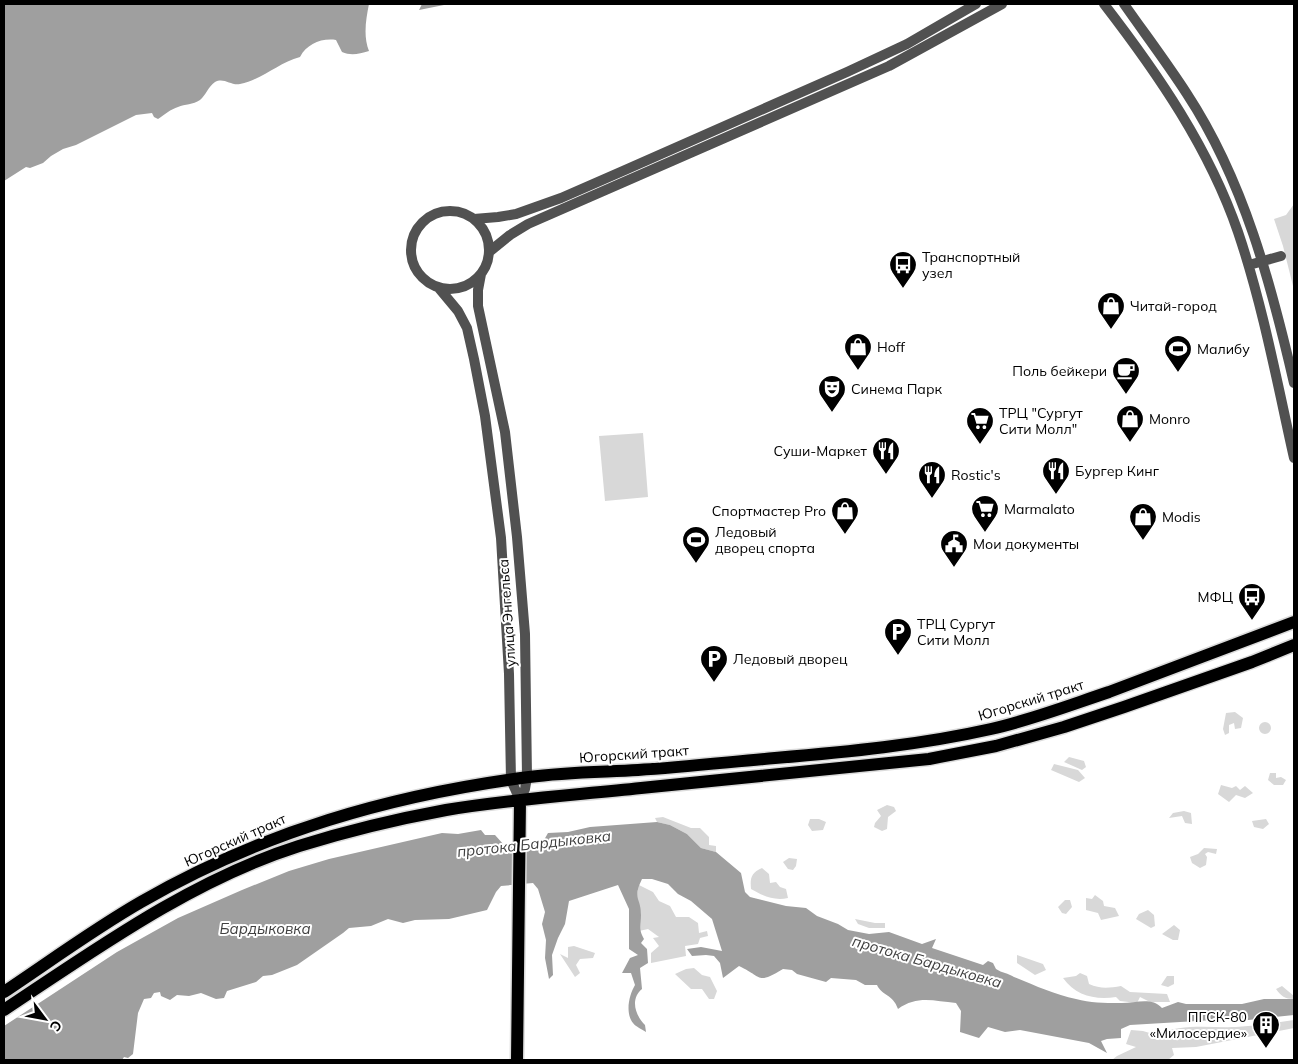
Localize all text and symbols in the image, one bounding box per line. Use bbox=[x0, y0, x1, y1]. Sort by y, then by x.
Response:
place label: Транспортный узел bbox=[922, 248, 1020, 282]
bus stop icon: Транспортный узел bbox=[888, 250, 918, 289]
shop icon: Читай-город bbox=[1096, 291, 1126, 330]
place label: Читай-город bbox=[1130, 297, 1217, 315]
shop icon: Hoff bbox=[843, 332, 873, 371]
sports icon: Малибу bbox=[1163, 334, 1193, 373]
place label: Hoff bbox=[877, 338, 905, 356]
place label: Малибу bbox=[1197, 340, 1250, 358]
cafe icon: Поль бейкери bbox=[1111, 356, 1141, 395]
place label: Поль бейкери bbox=[1012, 362, 1107, 380]
theatre icon: Синема Парк bbox=[817, 374, 847, 413]
place label: Синема Парк bbox=[851, 380, 942, 398]
place label: ТРЦ "Сургут Сити Молл" bbox=[999, 404, 1083, 438]
shop icon: Monro bbox=[1115, 404, 1145, 443]
supermarket icon: ТРЦ "Сургут Сити Молл" bbox=[965, 406, 995, 445]
place label: Monro bbox=[1149, 410, 1190, 428]
restaurant icon: Суши-Маркет bbox=[871, 436, 901, 475]
place label: Суши-Маркет bbox=[774, 442, 868, 460]
restaurant icon: Бургер Кинг bbox=[1041, 456, 1071, 495]
restaurant icon: Rostic's bbox=[917, 460, 947, 499]
place label: Бургер Кинг bbox=[1075, 462, 1160, 480]
place label: Rostic's bbox=[951, 466, 1001, 484]
supermarket icon: Marmalato bbox=[970, 494, 1000, 533]
shop icon: Спортмастер Pro bbox=[830, 496, 860, 535]
place label: Marmalato bbox=[1004, 500, 1075, 518]
place label: Спортмастер Pro bbox=[712, 502, 826, 520]
shop icon: Modis bbox=[1128, 502, 1158, 541]
place label: Modis bbox=[1162, 508, 1201, 526]
place label: Ледовый дворец спорта bbox=[715, 523, 815, 557]
sports icon: Ледовый дворец спорта bbox=[681, 525, 711, 564]
public building icon: Мои документы bbox=[939, 529, 969, 568]
place label: Мои документы bbox=[973, 535, 1079, 553]
street label: улица Энгельса bbox=[494, 559, 520, 667]
bus stop icon: МФЦ bbox=[1237, 582, 1267, 621]
place label: МФЦ bbox=[1198, 588, 1233, 606]
place label: ТРЦ Сургут Сити Молл bbox=[917, 615, 996, 649]
parking icon: ТРЦ Сургут Сити Молл bbox=[883, 617, 913, 656]
parking icon: Ледовый дворец bbox=[699, 644, 729, 683]
place label: Ледовый дворец bbox=[733, 650, 848, 668]
street label: Югорский тракт bbox=[976, 675, 1087, 725]
street label: Югорский тракт bbox=[579, 741, 690, 767]
street label: Югорский тракт bbox=[181, 809, 289, 871]
water label: протока Бардыковка bbox=[456, 826, 612, 861]
water label: Бардыковка bbox=[219, 919, 311, 938]
water label: протока Бардыковка bbox=[850, 931, 1004, 992]
north arrow bbox=[20, 994, 70, 1044]
place label: ПГСК-80 «Милосердие» bbox=[1150, 1008, 1247, 1042]
building icon: ПГСК-80 «Милосердие» bbox=[1251, 1010, 1281, 1049]
text: С bbox=[46, 1017, 66, 1035]

